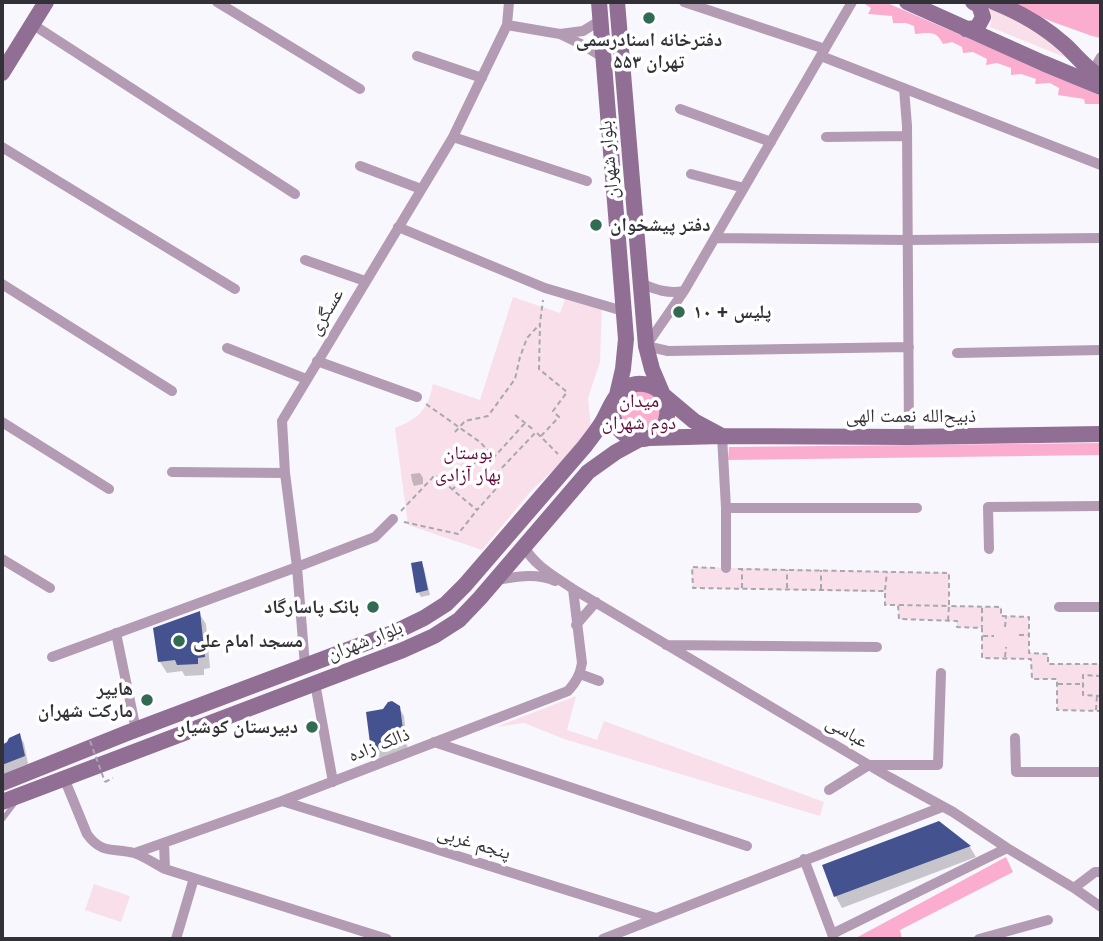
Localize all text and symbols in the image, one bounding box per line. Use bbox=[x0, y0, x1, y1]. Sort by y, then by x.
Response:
marker: دفترخانه اسنادرسمی ۵۵۳ تهران bbox=[641, 10, 657, 26]
place label: دفترخانه اسنادرسمی ۵۵۳ تهران bbox=[576, 29, 722, 73]
street label: بلوار شهران bbox=[594, 120, 624, 200]
place label: دفتر پیشخوان bbox=[610, 214, 710, 236]
marker: دفتر پیشخوان bbox=[588, 217, 604, 233]
street label: عسگری bbox=[303, 285, 349, 339]
place label: پلیس + ۱۰ bbox=[693, 301, 771, 323]
marker: پلیس + ۱۰ bbox=[671, 304, 687, 320]
park label: میدان دوم شهران bbox=[602, 390, 676, 434]
street label: ذبیح‌الله نعمت الهی bbox=[846, 405, 976, 427]
park label: بوستان بهار آزادی bbox=[435, 442, 501, 486]
place label: بانک پاسارگاد bbox=[264, 596, 359, 618]
marker: بانک پاسارگاد bbox=[365, 599, 381, 615]
street label: بلوار شهران bbox=[324, 616, 406, 666]
place label: مسجد امام علی bbox=[193, 630, 303, 652]
marker: مسجد امام علی bbox=[171, 633, 187, 649]
place label: هایپر مارکت شهران bbox=[38, 678, 133, 722]
marker: هایپر مارکت شهران bbox=[139, 692, 155, 708]
street label: عباسی bbox=[822, 711, 872, 753]
place label: دبیرستان کوشیار bbox=[178, 716, 298, 738]
marker: دبیرستان کوشیار bbox=[304, 719, 320, 735]
street label: ذالک زاده bbox=[345, 723, 413, 767]
street label: پنجم غربی bbox=[434, 821, 514, 865]

